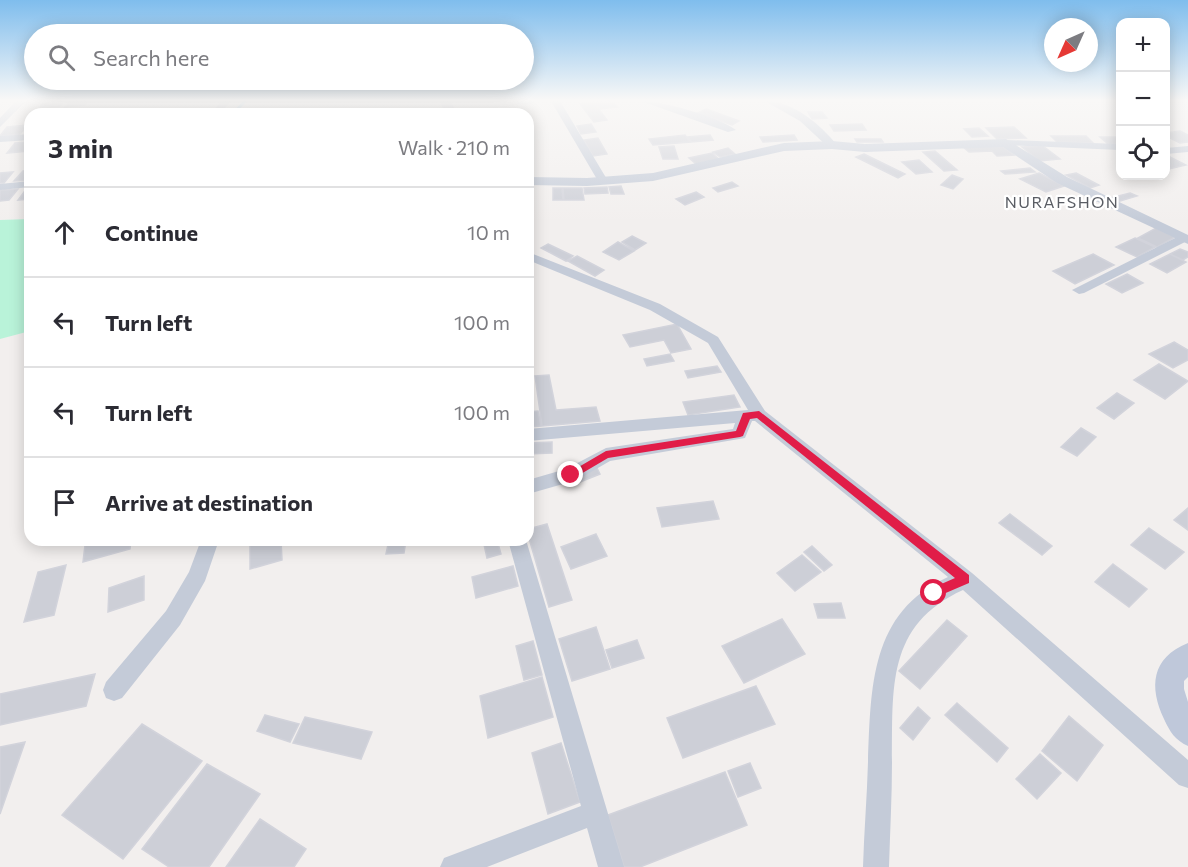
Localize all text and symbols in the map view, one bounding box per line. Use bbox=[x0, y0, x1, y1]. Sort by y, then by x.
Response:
north arrow bbox=[1044, 18, 1098, 72]
map controls bbox=[1116, 18, 1170, 180]
button: + bbox=[1116, 18, 1170, 72]
search box bbox=[24, 24, 534, 90]
icon: search bbox=[45, 41, 78, 74]
text: Search here bbox=[93, 44, 209, 71]
button: − bbox=[1116, 72, 1170, 126]
button: locate bbox=[1116, 126, 1170, 180]
text: 3 min bbox=[48, 132, 113, 163]
text: Walk · 210 m bbox=[398, 135, 510, 159]
district label: NURAFSHON bbox=[1005, 192, 1119, 211]
icon: ahead bbox=[48, 216, 81, 249]
text: Continue bbox=[105, 219, 198, 246]
text: 10 m bbox=[467, 220, 510, 244]
icon: left bbox=[48, 306, 81, 339]
text: Turn left bbox=[105, 309, 192, 336]
text: 100 m bbox=[454, 310, 510, 334]
icon: left bbox=[48, 396, 81, 429]
text: Turn left bbox=[105, 399, 192, 426]
text: 100 m bbox=[454, 400, 510, 424]
route end bbox=[557, 461, 583, 487]
icon: arrive bbox=[48, 486, 81, 519]
text: Arrive at destination bbox=[105, 489, 313, 516]
route start bbox=[920, 579, 946, 605]

